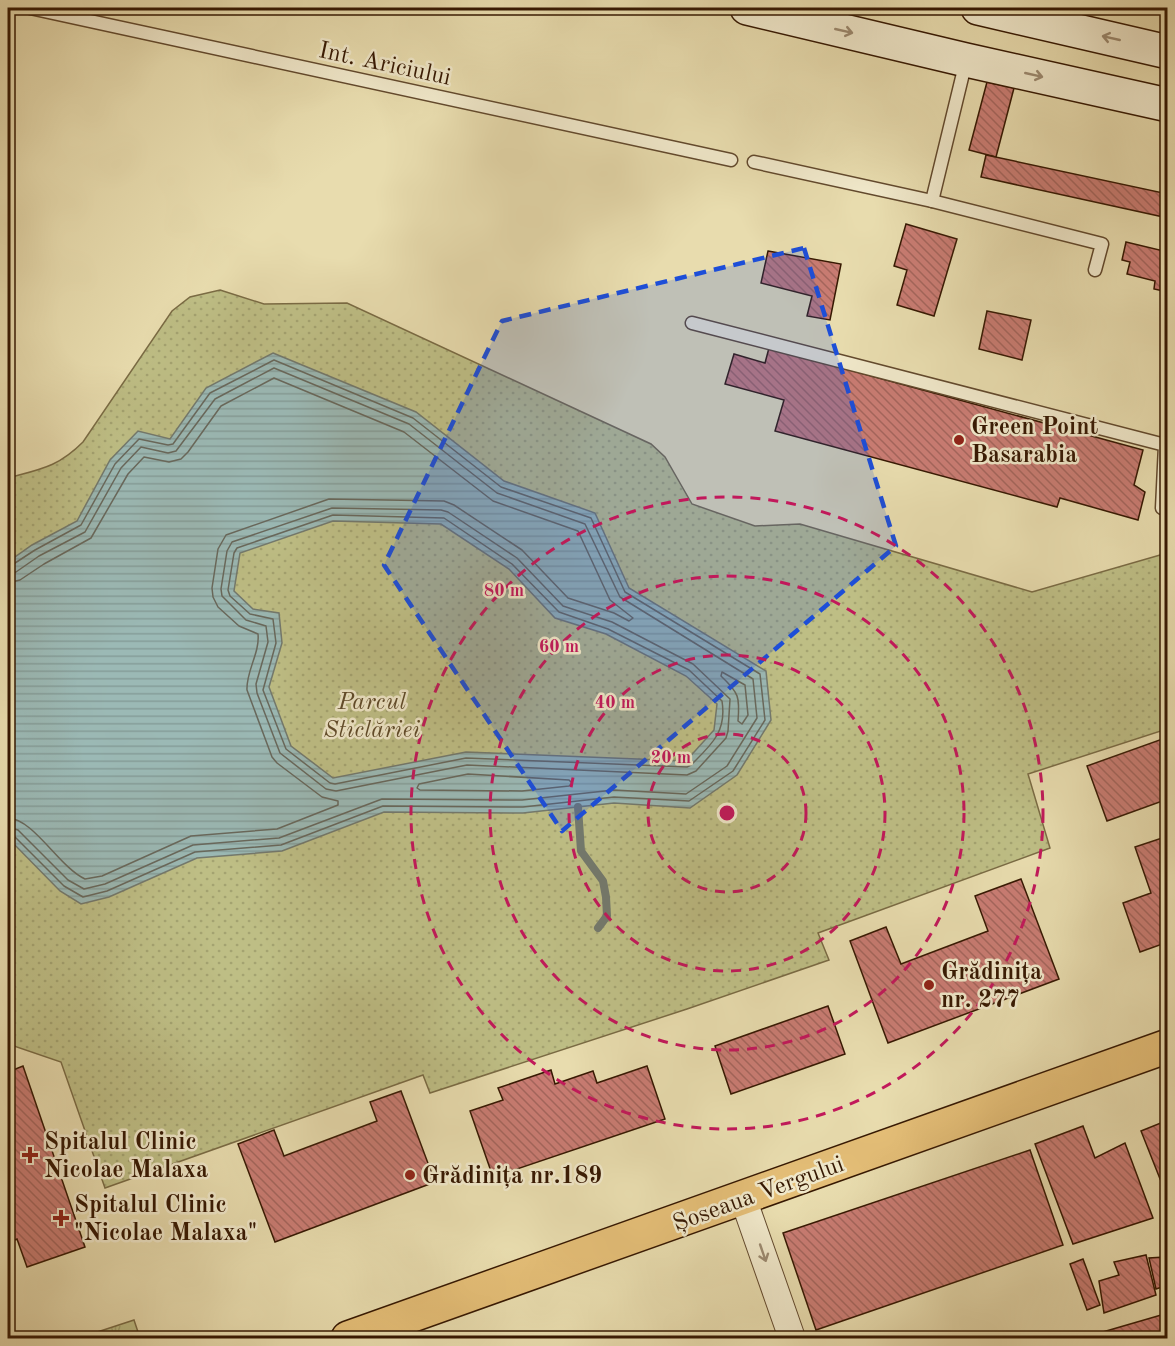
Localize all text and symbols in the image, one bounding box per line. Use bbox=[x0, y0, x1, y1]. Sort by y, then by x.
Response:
one-way arrow bbox=[834, 25, 853, 37]
one-way arrow bbox=[1101, 32, 1120, 44]
street label: Int. Ariciului bbox=[316, 39, 453, 91]
one-way arrow bbox=[1024, 70, 1043, 81]
place label: Green Point Basarabia bbox=[971, 416, 1099, 468]
marker: Green Point Basarabia bbox=[952, 433, 966, 447]
text: 80 m bbox=[484, 582, 524, 600]
text: 60 m bbox=[539, 638, 579, 656]
park label: Parcul Sticlăriei bbox=[324, 691, 420, 743]
text: 40 m bbox=[595, 694, 635, 712]
text: 20 m bbox=[651, 749, 691, 767]
centre of rings bbox=[717, 803, 737, 823]
place label: Grădinița nr. 277 bbox=[941, 961, 1042, 1013]
marker: Grădinița nr. 277 bbox=[922, 978, 936, 992]
place label: Spitalul Clinic Nicolae Malaxa bbox=[44, 1131, 208, 1183]
marker: Spitalul Clinic Nicolae Malaxa bbox=[21, 1146, 39, 1164]
street label: Șoseaua Vergului bbox=[670, 1153, 847, 1237]
place label: Grădinița nr.189 bbox=[422, 1165, 602, 1189]
marker: Grădinița nr.189 bbox=[403, 1168, 417, 1182]
place label: Spitalul Clinic "Nicolae Malaxa" bbox=[74, 1194, 257, 1246]
marker: Spitalul Clinic "Nicolae Malaxa" bbox=[52, 1209, 70, 1227]
one-way arrow bbox=[758, 1244, 769, 1262]

